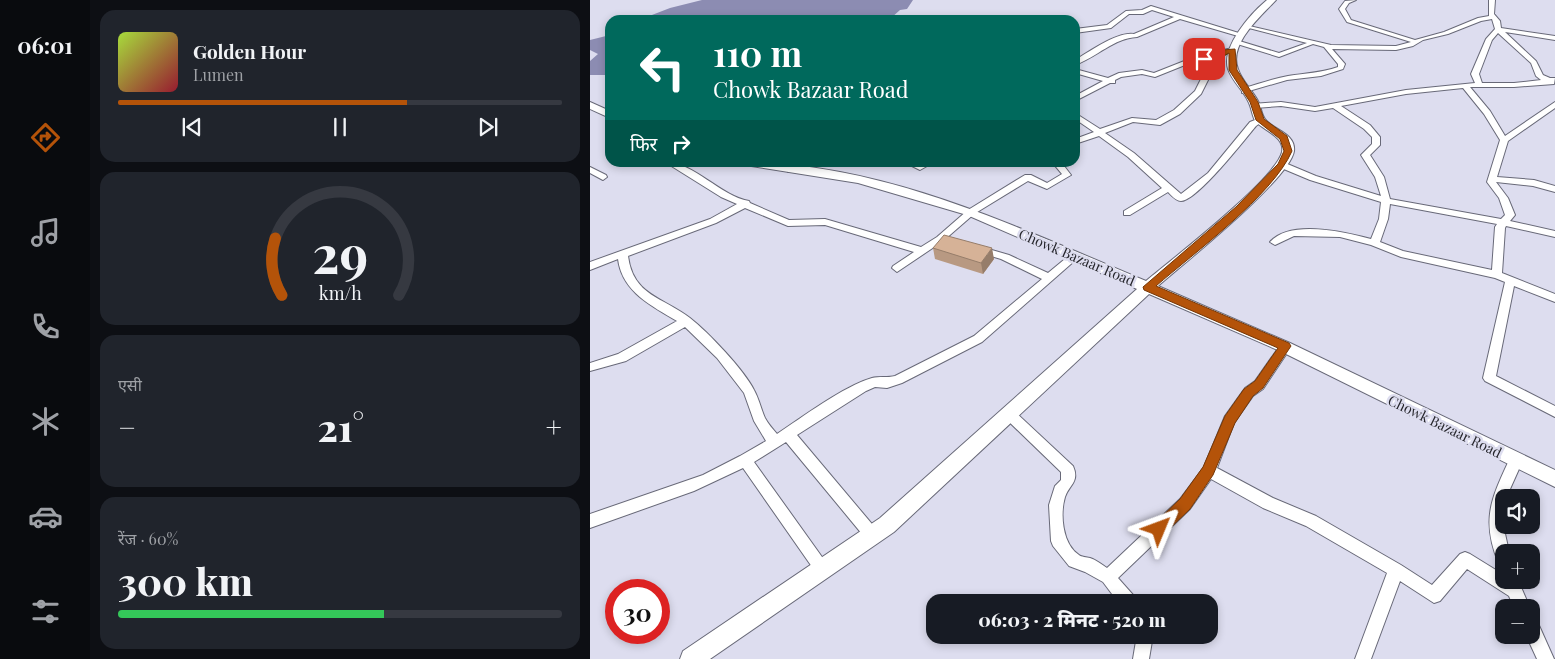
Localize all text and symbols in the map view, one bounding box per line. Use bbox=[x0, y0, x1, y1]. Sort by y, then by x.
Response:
text: 110 m bbox=[713, 29, 802, 76]
text: 06:01 bbox=[17, 30, 73, 60]
icon: left bbox=[630, 35, 695, 100]
text: Golden Hour bbox=[193, 38, 306, 64]
pin bbox=[1183, 38, 1225, 80]
icon: arrive bbox=[1190, 45, 1218, 73]
text: Lumen bbox=[193, 64, 244, 85]
text: Chowk Bazaar Road bbox=[713, 74, 909, 104]
icon: previous bbox=[178, 113, 206, 141]
icon: pause bbox=[326, 113, 354, 141]
icon: next bbox=[474, 113, 502, 141]
icon: directions bbox=[28, 120, 63, 155]
text: फिर bbox=[630, 130, 657, 156]
icon: right bbox=[667, 130, 695, 158]
icon: music bbox=[28, 215, 63, 250]
text: 29 bbox=[312, 218, 368, 287]
street label: Chowk Bazaar Road bbox=[1016, 224, 1138, 290]
text: km/h bbox=[319, 281, 362, 304]
icon: phone bbox=[28, 309, 63, 344]
text: एसी bbox=[118, 374, 142, 395]
street label: Chowk Bazaar Road bbox=[1385, 390, 1505, 462]
text: 21° bbox=[318, 401, 364, 452]
icon: climate bbox=[28, 404, 63, 439]
text: − bbox=[118, 408, 136, 445]
text: + bbox=[546, 408, 562, 445]
map controls bbox=[1495, 489, 1540, 644]
button: sound bbox=[1495, 489, 1540, 534]
icon: car bbox=[28, 499, 63, 534]
position arrow bbox=[1132, 502, 1184, 554]
text: रेंज · 60% bbox=[118, 528, 178, 549]
button: + bbox=[1495, 544, 1540, 589]
text: 300 km bbox=[118, 555, 253, 606]
speed limit sign: 30 bbox=[605, 579, 670, 644]
icon: filters bbox=[28, 594, 63, 629]
button: − bbox=[1495, 599, 1540, 644]
text: 06:03 · 2 मिनट · 520 m bbox=[978, 606, 1166, 632]

